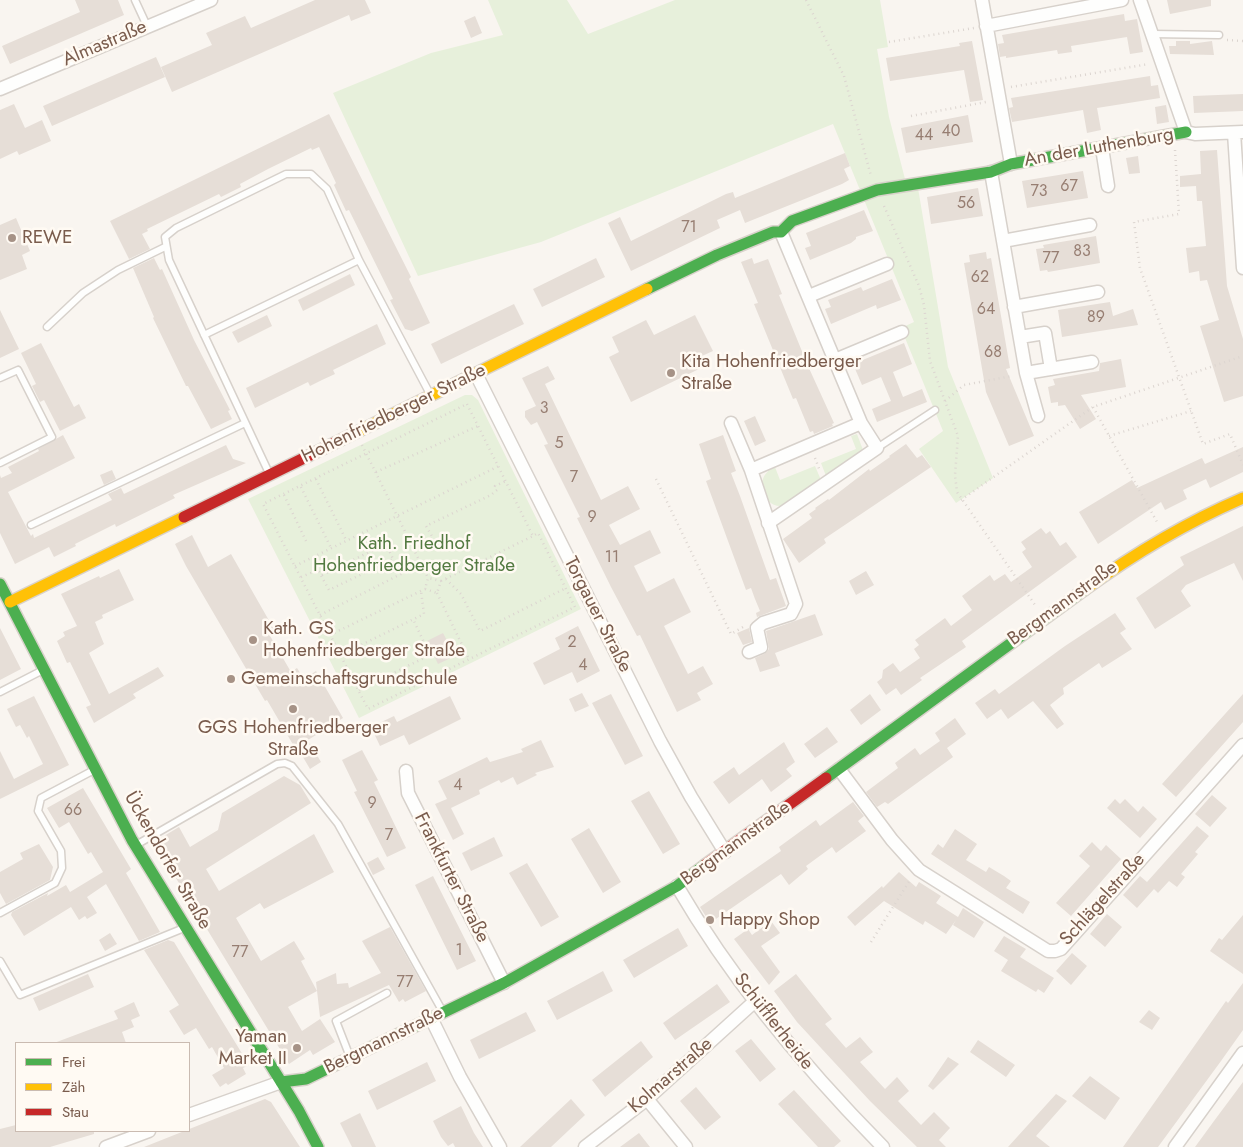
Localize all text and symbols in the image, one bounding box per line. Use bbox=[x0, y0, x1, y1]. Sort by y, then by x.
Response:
street label: Almastraße bbox=[59, 16, 151, 72]
house number: 40 bbox=[942, 122, 960, 142]
street label: An der Luthenburg bbox=[1022, 124, 1176, 172]
house number: 44 bbox=[915, 126, 933, 146]
house number: 67 bbox=[1060, 177, 1078, 197]
house number: 73 bbox=[1030, 182, 1048, 202]
house number: 56 bbox=[957, 194, 975, 214]
house number: 71 bbox=[681, 218, 697, 238]
place label: REWE bbox=[22, 227, 72, 249]
marker: REWE bbox=[6, 232, 18, 244]
house number: 83 bbox=[1073, 242, 1091, 262]
house number: 77 bbox=[1043, 249, 1059, 269]
house number: 62 bbox=[971, 268, 989, 288]
house number: 64 bbox=[977, 300, 995, 320]
house number: 89 bbox=[1087, 308, 1105, 328]
house number: 68 bbox=[984, 343, 1002, 363]
place label: Kita Hohenfriedberger Straße bbox=[681, 351, 861, 395]
street label: Hohenfriedberger Straße bbox=[298, 359, 490, 469]
marker: Kita Hohenfriedberger Straße bbox=[665, 367, 677, 379]
house number: 3 bbox=[540, 399, 548, 419]
house number: 5 bbox=[554, 434, 564, 454]
house number: 7 bbox=[570, 468, 578, 488]
house number: 9 bbox=[587, 508, 597, 528]
park label: Kath. Friedhof Hohenfriedberger Straße bbox=[313, 533, 515, 577]
house number: 11 bbox=[605, 548, 619, 568]
street label: Torgauer Straße bbox=[558, 553, 636, 677]
street label: Bergmannstraße bbox=[1004, 557, 1122, 651]
place label: Kath. GS Hohenfriedberger Straße bbox=[263, 618, 465, 662]
house number: 2 bbox=[567, 633, 577, 653]
marker: Kath. GS Hohenfriedberger Straße bbox=[247, 634, 259, 646]
house number: 4 bbox=[578, 656, 588, 676]
place label: Gemeinschaftsgrundschule bbox=[241, 668, 458, 690]
marker: Gemeinschaftsgrundschule bbox=[225, 673, 237, 685]
marker: GGS Hohenfriedberger Straße bbox=[287, 703, 299, 715]
place label: GGS Hohenfriedberger Straße bbox=[198, 717, 388, 761]
house number: 4 bbox=[453, 776, 463, 796]
street label: Ückendorfer Straße bbox=[118, 788, 216, 934]
house number: 9 bbox=[367, 794, 377, 814]
street label: Bergmannstraße bbox=[677, 797, 795, 891]
house number: 66 bbox=[64, 801, 82, 821]
street label: Frankfurter Straße bbox=[408, 809, 494, 947]
house number: 7 bbox=[385, 826, 393, 846]
street label: Schlägelstraße bbox=[1056, 849, 1150, 951]
place label: Happy Shop bbox=[720, 909, 820, 931]
marker: Happy Shop bbox=[704, 914, 716, 926]
house number: 1 bbox=[455, 941, 463, 961]
house number: 77 bbox=[232, 943, 248, 963]
street label: Schüfflerheide bbox=[728, 969, 818, 1075]
house number: 77 bbox=[397, 973, 413, 993]
street label: Bergmannstraße bbox=[321, 1002, 447, 1080]
place label: Yaman Market II bbox=[219, 1026, 287, 1070]
street label: Kolmarstraße bbox=[624, 1033, 718, 1119]
legend bbox=[15, 1042, 190, 1132]
marker: Yaman Market II bbox=[291, 1042, 303, 1054]
text: Frei bbox=[62, 1051, 86, 1073]
text: Zäh bbox=[62, 1076, 85, 1098]
text: Stau bbox=[62, 1101, 89, 1123]

